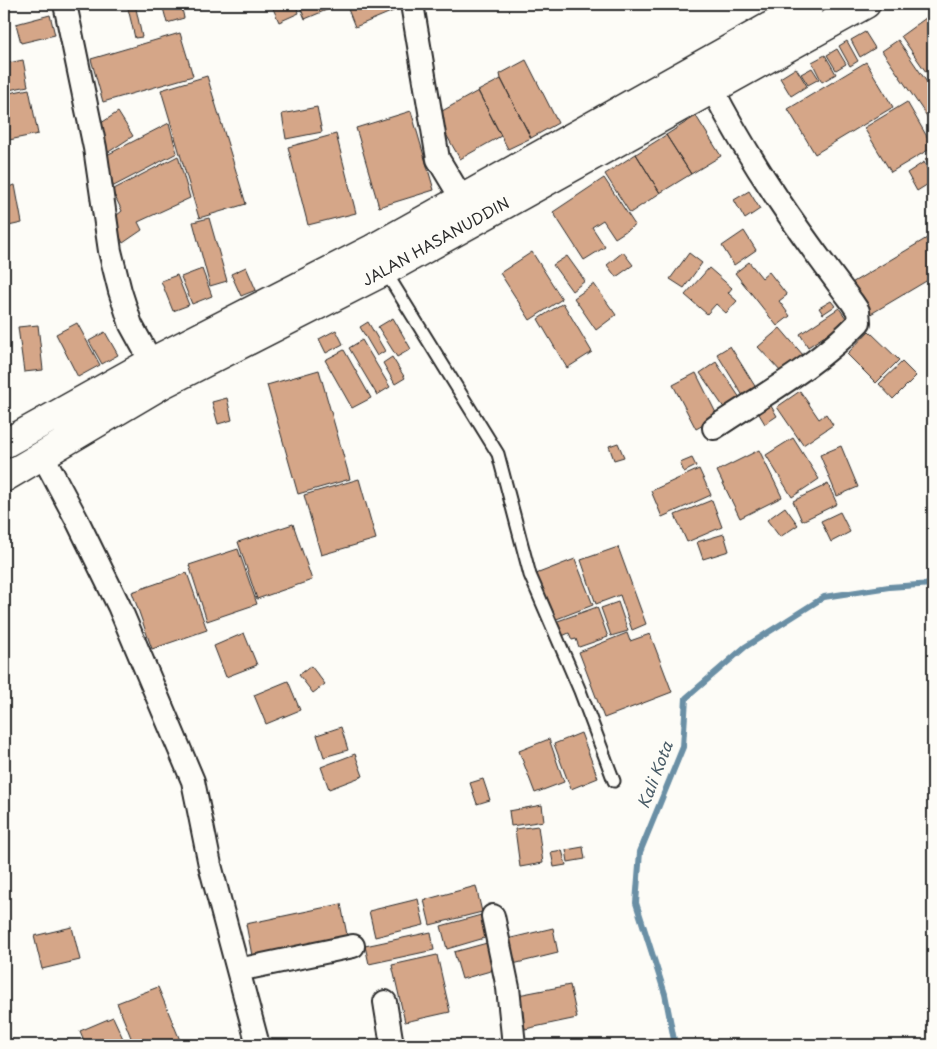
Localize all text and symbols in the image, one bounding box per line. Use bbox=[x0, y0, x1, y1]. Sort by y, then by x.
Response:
street label: JALAN HASANUDDIN bbox=[357, 191, 513, 291]
water label: Kali Kota bbox=[630, 737, 678, 812]

